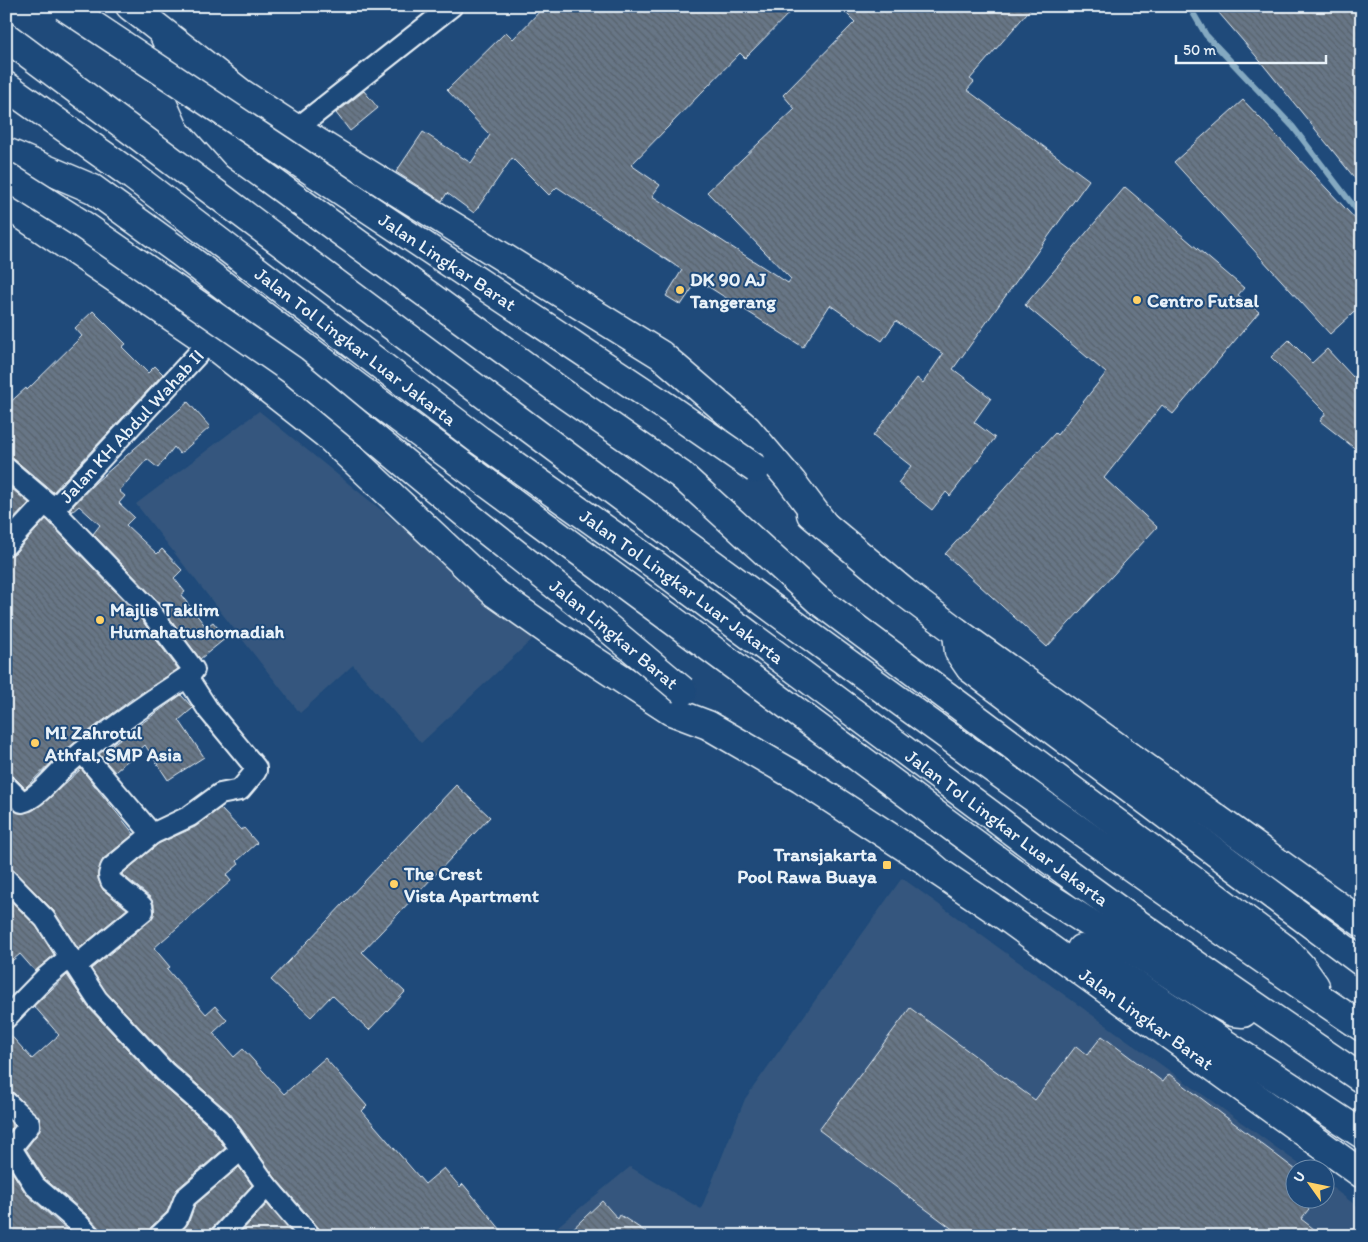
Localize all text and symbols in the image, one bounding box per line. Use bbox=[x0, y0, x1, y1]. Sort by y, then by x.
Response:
scale bar bbox=[1176, 32, 1326, 64]
text: 50 m bbox=[1183, 41, 1216, 59]
street label: Jalan Lingkar Barat bbox=[374, 208, 521, 316]
street label: Jalan Tol Lingkar Luar Jakarta bbox=[250, 262, 461, 431]
place label: DK 90 AJ Tangerang bbox=[689, 268, 776, 313]
marker: DK 90 AJ Tangerang bbox=[674, 284, 686, 296]
place label: Centro Futsal bbox=[1147, 289, 1259, 312]
marker: Centro Futsal bbox=[1131, 294, 1143, 306]
street label: Jalan KH Abdul Wahab II bbox=[54, 344, 209, 508]
street label: Jalan Tol Lingkar Luar Jakarta bbox=[575, 504, 789, 669]
street label: Jalan Lingkar Barat bbox=[545, 574, 683, 694]
place label: Majlis Taklim Humahatushomadiah bbox=[110, 598, 285, 643]
marker: Majlis Taklim Humahatushomadiah bbox=[94, 614, 106, 626]
place label: MI Zahrotul Athfal, SMP Asia bbox=[44, 721, 182, 766]
marker: MI Zahrotul Athfal, SMP Asia bbox=[29, 737, 41, 749]
street label: Jalan Tol Lingkar Luar Jakarta bbox=[901, 744, 1113, 911]
place label: Transjakarta Pool Rawa Buaya bbox=[737, 843, 878, 888]
marker: Transjakarta Pool Rawa Buaya bbox=[881, 859, 893, 871]
place label: The Crest Vista Apartment bbox=[403, 862, 540, 907]
marker: The Crest Vista Apartment bbox=[388, 878, 400, 890]
street label: Jalan Lingkar Barat bbox=[1074, 963, 1218, 1075]
north arrow bbox=[1286, 1160, 1336, 1210]
text: U bbox=[1290, 1169, 1309, 1186]

